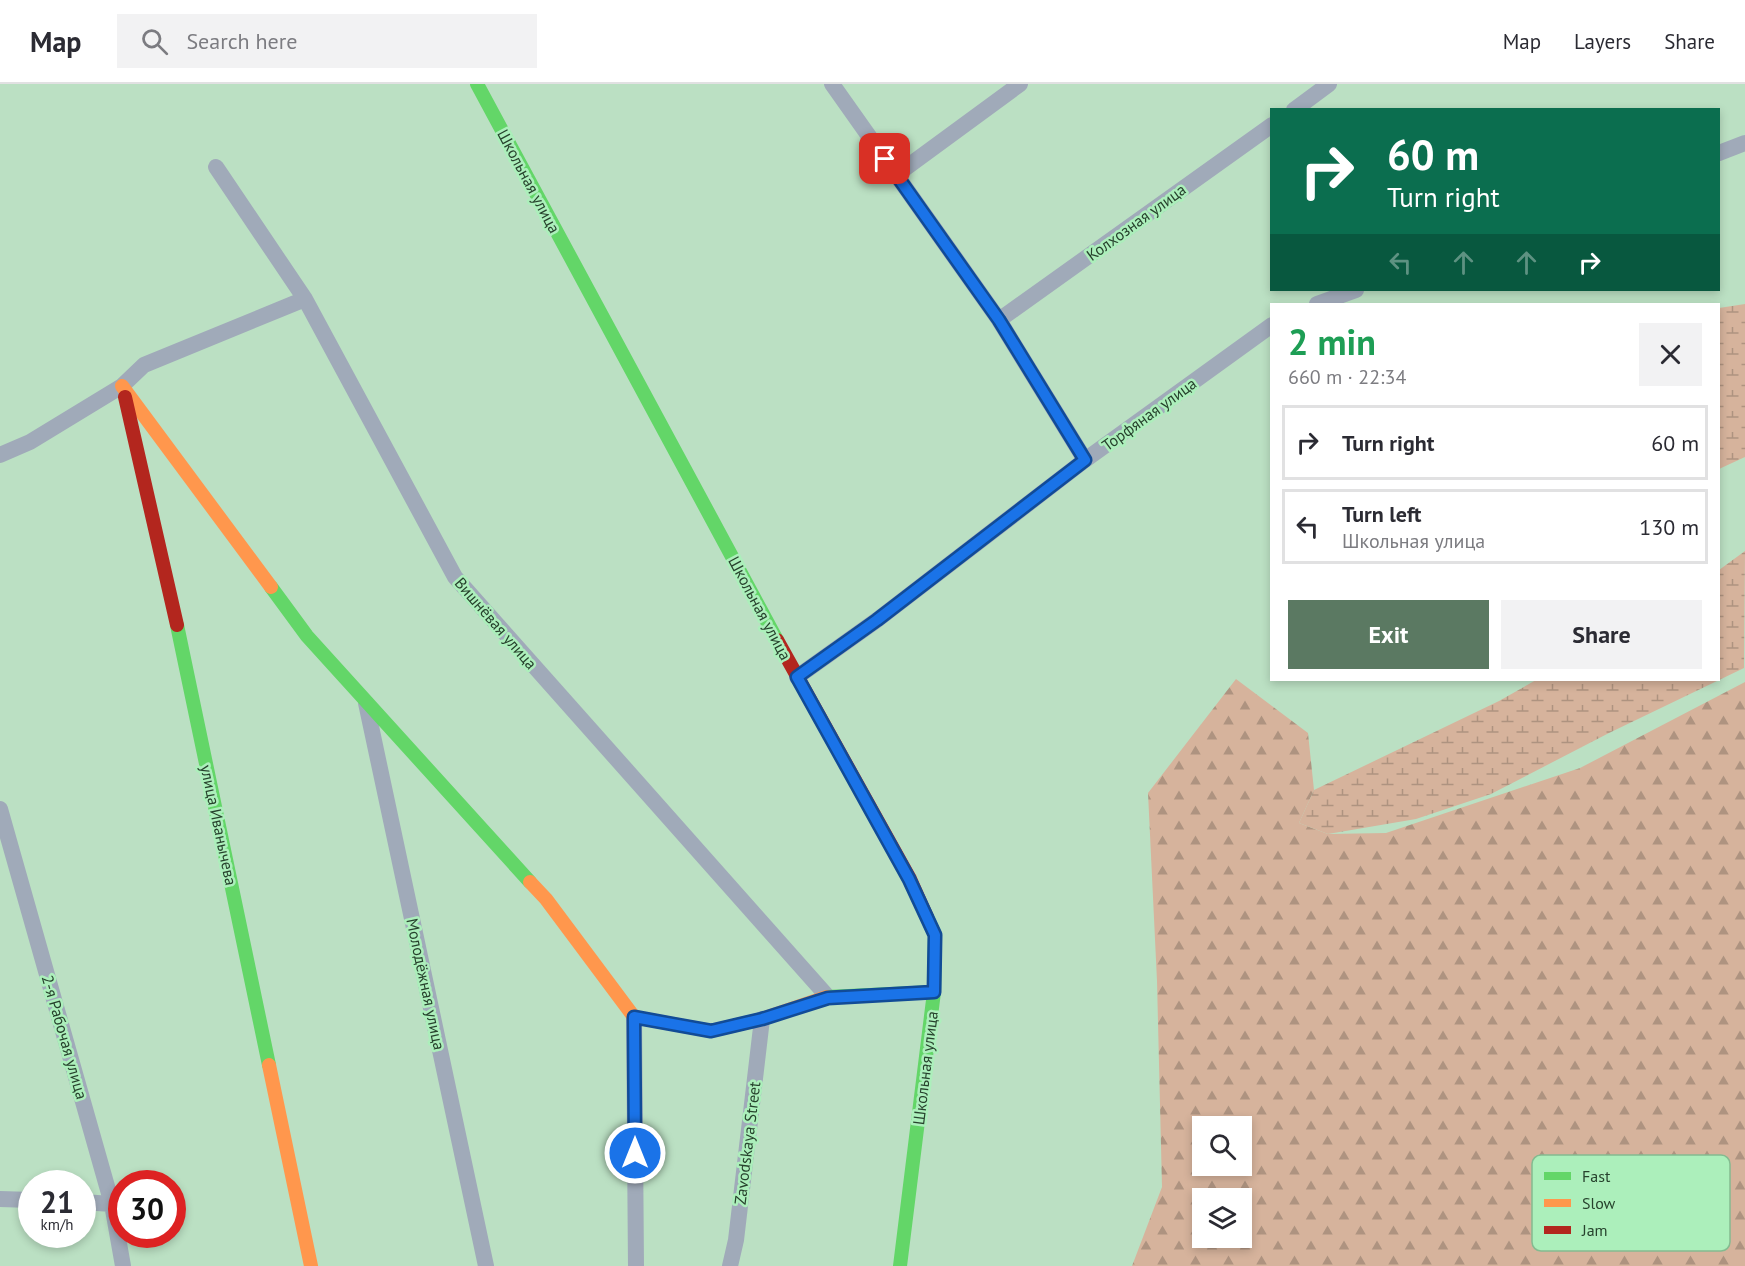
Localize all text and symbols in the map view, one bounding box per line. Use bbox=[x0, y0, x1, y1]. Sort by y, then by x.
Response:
search box bbox=[117, 14, 537, 68]
text: Map bbox=[30, 23, 81, 60]
icon: search bbox=[138, 25, 171, 58]
text: Search here bbox=[186, 27, 297, 55]
text: Map bbox=[1503, 28, 1541, 55]
text: Layers bbox=[1574, 28, 1631, 55]
text: Share bbox=[1664, 28, 1715, 55]
street label: Школьная улица bbox=[493, 126, 565, 236]
text: 60 m bbox=[1387, 127, 1479, 182]
icon: right bbox=[1288, 132, 1366, 210]
pin bbox=[859, 133, 910, 184]
icon: arrive bbox=[868, 142, 901, 175]
street label: Колхозная улица bbox=[1082, 179, 1190, 265]
text: Turn right bbox=[1387, 180, 1500, 214]
icon: left bbox=[1384, 246, 1417, 279]
icon: ahead bbox=[1447, 246, 1480, 279]
icon: ahead bbox=[1510, 246, 1543, 279]
icon: right bbox=[1573, 246, 1606, 279]
text: 2 min bbox=[1288, 318, 1376, 365]
button: close bbox=[1639, 323, 1702, 386]
text: 660 m · 22:34 bbox=[1288, 364, 1406, 390]
street label: Торфяная улица bbox=[1098, 373, 1200, 455]
icon: right bbox=[1291, 426, 1324, 459]
text: Turn right bbox=[1342, 429, 1434, 457]
text: 60 m bbox=[1651, 429, 1699, 457]
text: Turn left bbox=[1342, 500, 1422, 528]
icon: left bbox=[1291, 510, 1324, 543]
text: 130 m bbox=[1639, 513, 1699, 541]
text: Школьная улица bbox=[1342, 528, 1485, 554]
street label: Школьная улица bbox=[724, 553, 796, 663]
street label: Вишнёвая улица bbox=[451, 573, 541, 673]
button: Exit bbox=[1288, 600, 1489, 669]
button: Share bbox=[1501, 600, 1702, 669]
street label: улица Иванычева bbox=[196, 763, 242, 887]
street label: Молодёжная улица bbox=[402, 916, 450, 1052]
street label: 2-я Рабочая улица bbox=[38, 973, 92, 1101]
street label: Школьная улица bbox=[908, 1010, 942, 1126]
street label: Zavodskaya Street bbox=[730, 1080, 765, 1206]
map controls bbox=[1192, 1116, 1252, 1248]
button: search bbox=[1192, 1116, 1252, 1176]
position arrow bbox=[603, 1121, 667, 1185]
legend bbox=[1532, 1155, 1730, 1251]
text: Fast bbox=[1582, 1166, 1611, 1186]
speed limit sign: 30 bbox=[108, 1170, 186, 1248]
text: 21 bbox=[40, 1182, 74, 1221]
button: layers bbox=[1192, 1188, 1252, 1248]
text: Slow bbox=[1582, 1193, 1616, 1213]
text: km/h bbox=[41, 1215, 73, 1234]
text: Jam bbox=[1581, 1220, 1608, 1240]

